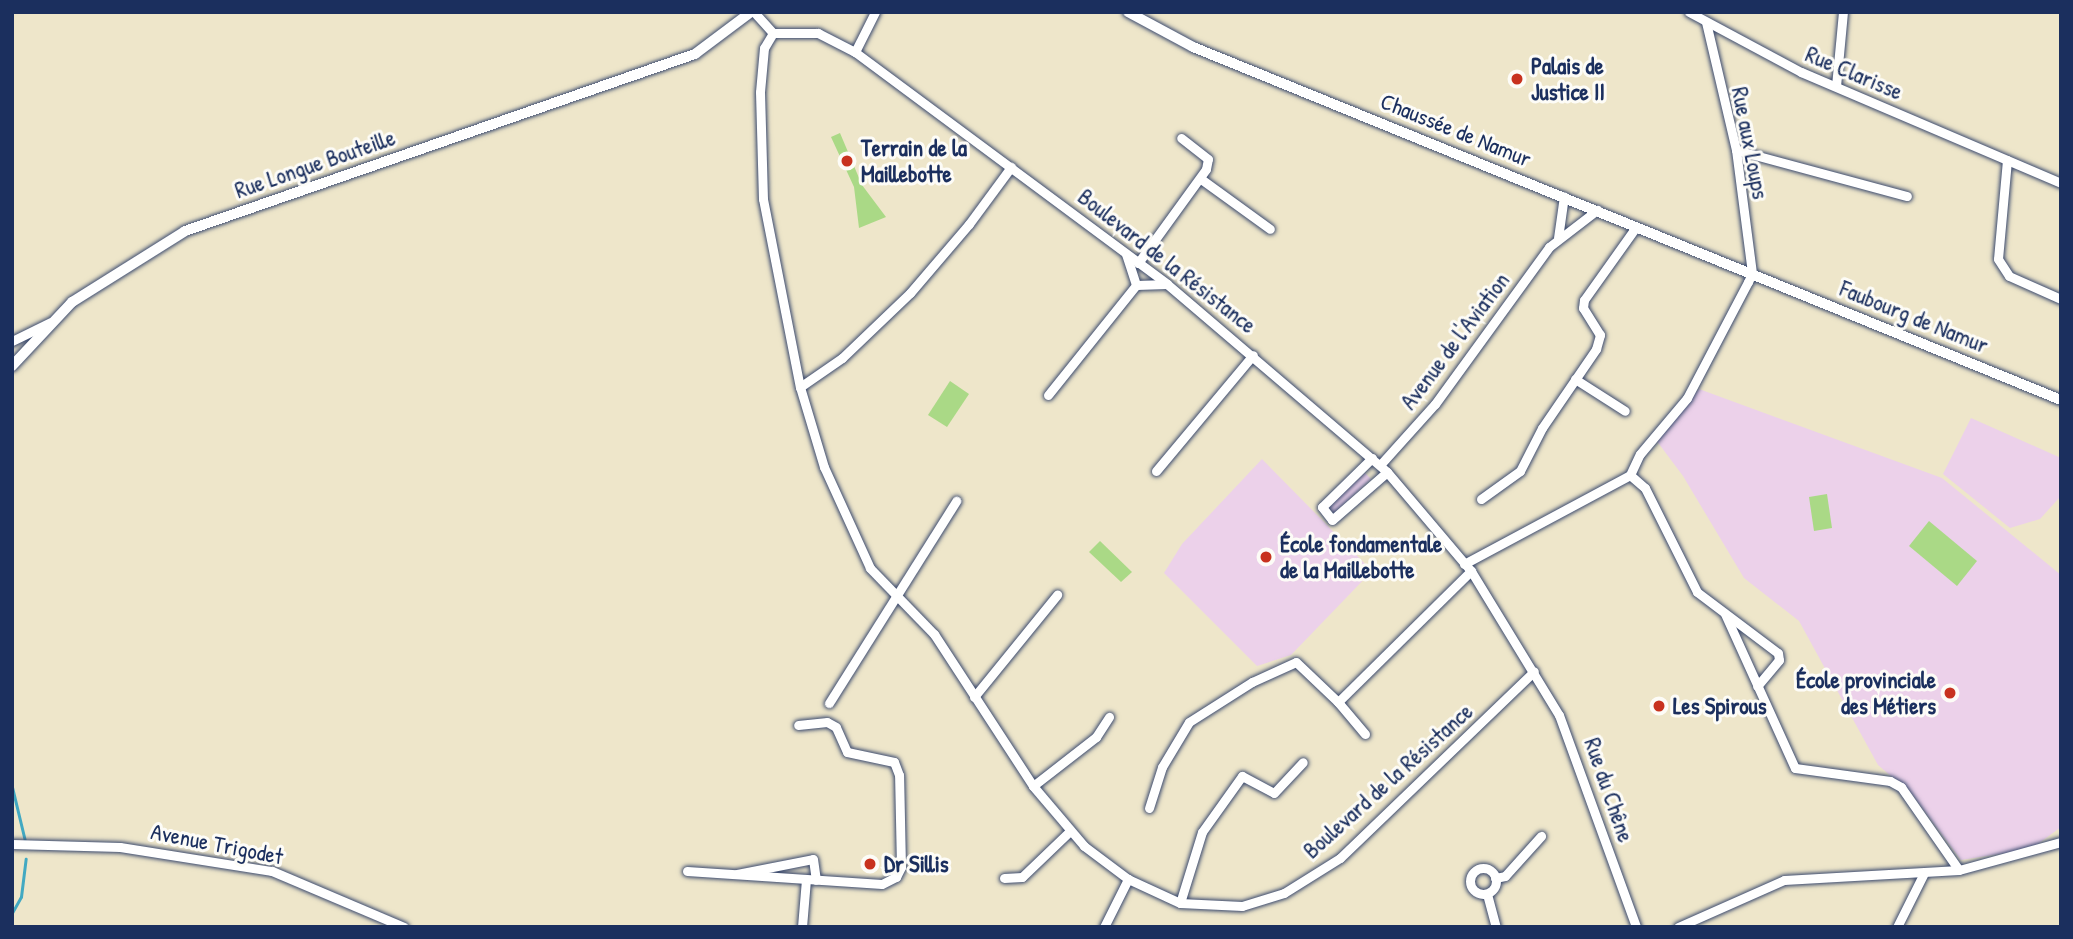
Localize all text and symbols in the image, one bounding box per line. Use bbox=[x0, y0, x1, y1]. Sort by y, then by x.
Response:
street label: Rue Clarisse bbox=[1801, 40, 1907, 106]
place label: Palais de Justice II bbox=[1531, 52, 1605, 106]
marker: Palais de Justice II bbox=[1509, 71, 1525, 87]
street label: Rue aux Loups bbox=[1726, 85, 1774, 201]
street label: Chaussée de Namur bbox=[1377, 87, 1535, 173]
street label: Rue Longue Bouteille bbox=[231, 124, 399, 204]
place label: Terrain de la Maillebotte bbox=[861, 134, 967, 188]
marker: Terrain de la Maillebotte bbox=[839, 153, 855, 169]
street label: Boulevard de la Résistance bbox=[1072, 183, 1262, 339]
street label: Avenue de l'Aviation bbox=[1395, 267, 1515, 415]
street label: Faubourg de Namur bbox=[1836, 275, 1992, 359]
place label: École fondamentale de la Maillebotte bbox=[1280, 530, 1442, 584]
marker: École fondamentale de la Maillebotte bbox=[1258, 549, 1274, 565]
place label: École provinciale des Métiers bbox=[1796, 666, 1936, 720]
marker: École provinciale des Métiers bbox=[1942, 685, 1958, 701]
place label: Les Spirous bbox=[1673, 692, 1767, 720]
street label: Boulevard de la Résistance bbox=[1298, 698, 1478, 864]
marker: Les Spirous bbox=[1651, 698, 1667, 714]
street label: Rue du Chêne bbox=[1578, 734, 1640, 846]
street label: Avenue Trigodet bbox=[149, 818, 285, 870]
place label: Dr Sillis bbox=[884, 850, 949, 878]
marker: Dr Sillis bbox=[862, 856, 878, 872]

